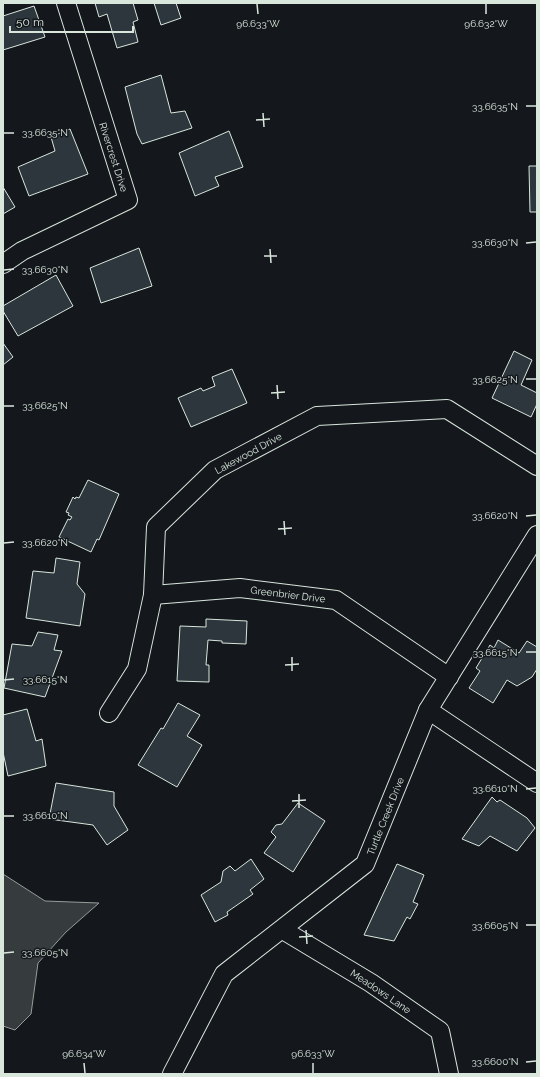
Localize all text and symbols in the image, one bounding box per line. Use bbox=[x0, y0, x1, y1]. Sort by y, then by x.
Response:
scale bar bbox=[10, 8, 133, 34]
text: 50 m bbox=[16, 15, 44, 29]
text: 96.633°W bbox=[236, 18, 280, 29]
text: 96.632°W bbox=[464, 18, 508, 29]
text: 33.6635°N bbox=[472, 101, 518, 112]
street label: Rivercrest Drive bbox=[97, 121, 130, 193]
text: 33.6635°N bbox=[22, 127, 68, 138]
text: 33.6630°N bbox=[472, 237, 518, 248]
text: 33.6630°N bbox=[22, 264, 68, 275]
text: 33.6625°N bbox=[472, 374, 518, 385]
text: 33.6625°N bbox=[22, 400, 68, 411]
street label: Lakewood Drive bbox=[213, 431, 284, 476]
text: 33.6620°N bbox=[472, 510, 518, 521]
text: 33.6620°N bbox=[22, 537, 68, 548]
street label: Greenbrier Drive bbox=[250, 584, 326, 605]
text: 33.6615°N bbox=[473, 647, 517, 658]
text: 33.6615°N bbox=[23, 674, 67, 685]
street label: Turtle Creek Drive bbox=[365, 776, 406, 857]
text: 33.6610°N bbox=[472, 783, 518, 794]
text: 33.6610°N bbox=[22, 810, 68, 821]
text: 33.6605°N bbox=[472, 920, 518, 931]
text: 33.6605°N bbox=[22, 947, 68, 958]
street label: Meadows Lane bbox=[348, 967, 413, 1016]
text: 96.634°W bbox=[62, 1048, 106, 1059]
text: 96.633°W bbox=[291, 1048, 335, 1059]
text: 33.6600°N bbox=[471, 1056, 519, 1067]

